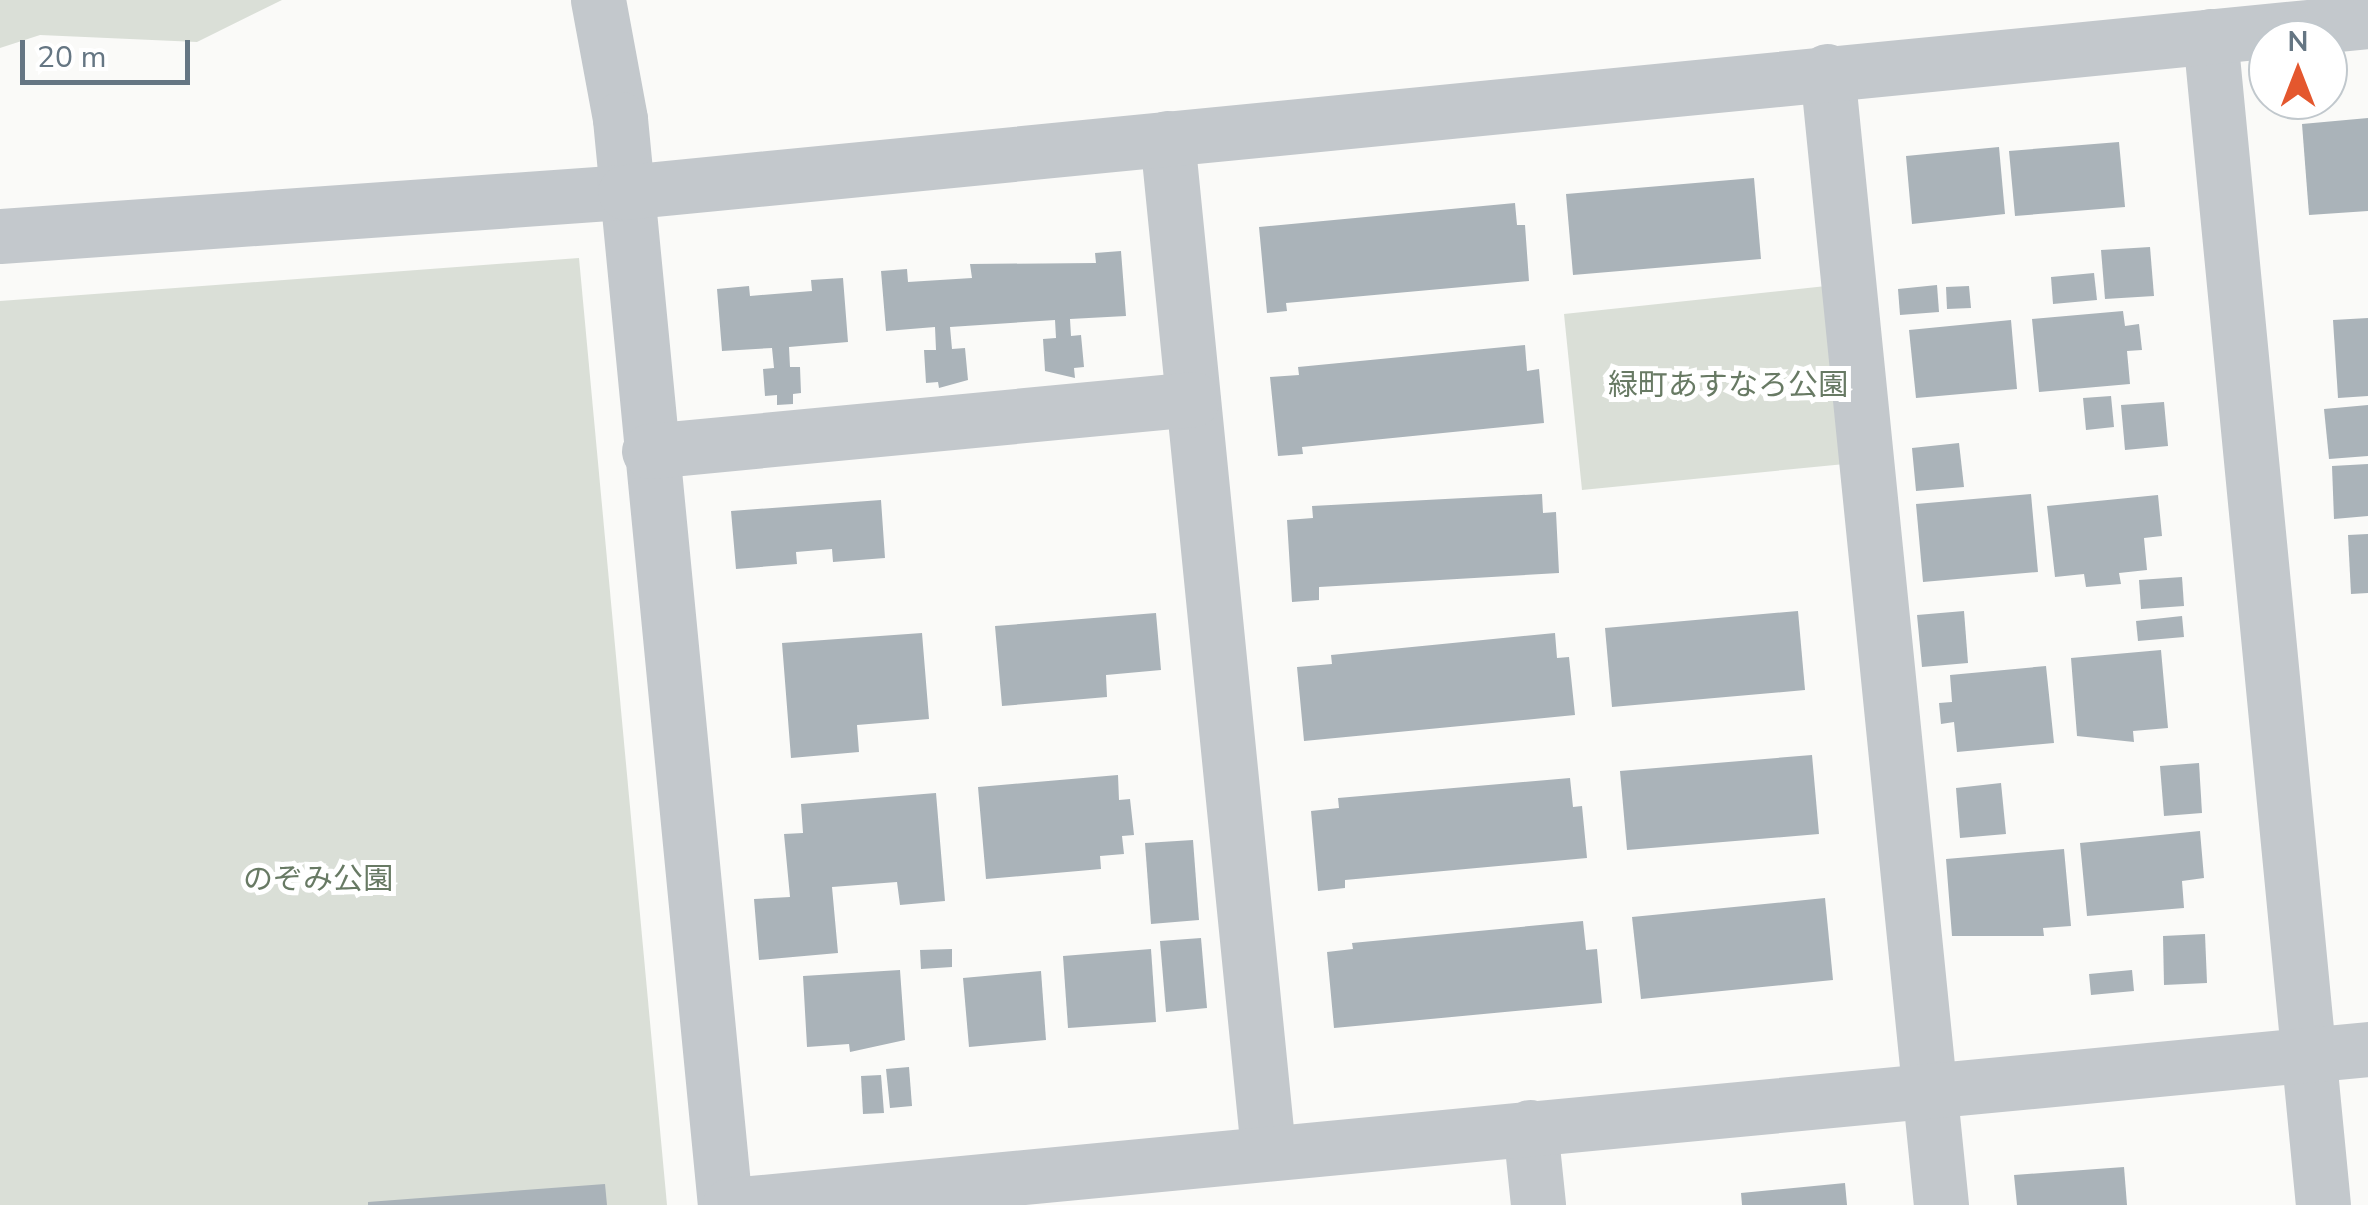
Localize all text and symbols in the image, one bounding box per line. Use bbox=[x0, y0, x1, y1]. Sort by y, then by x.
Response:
scale bar bbox=[25, 20, 195, 82]
north arrow bbox=[2248, 20, 2348, 120]
text: N bbox=[2288, 23, 2308, 61]
text: 20 m bbox=[37, 37, 106, 78]
park label: 緑町あすなろ公園 bbox=[1608, 368, 1848, 404]
park label: のぞみ公園 bbox=[243, 862, 393, 898]

